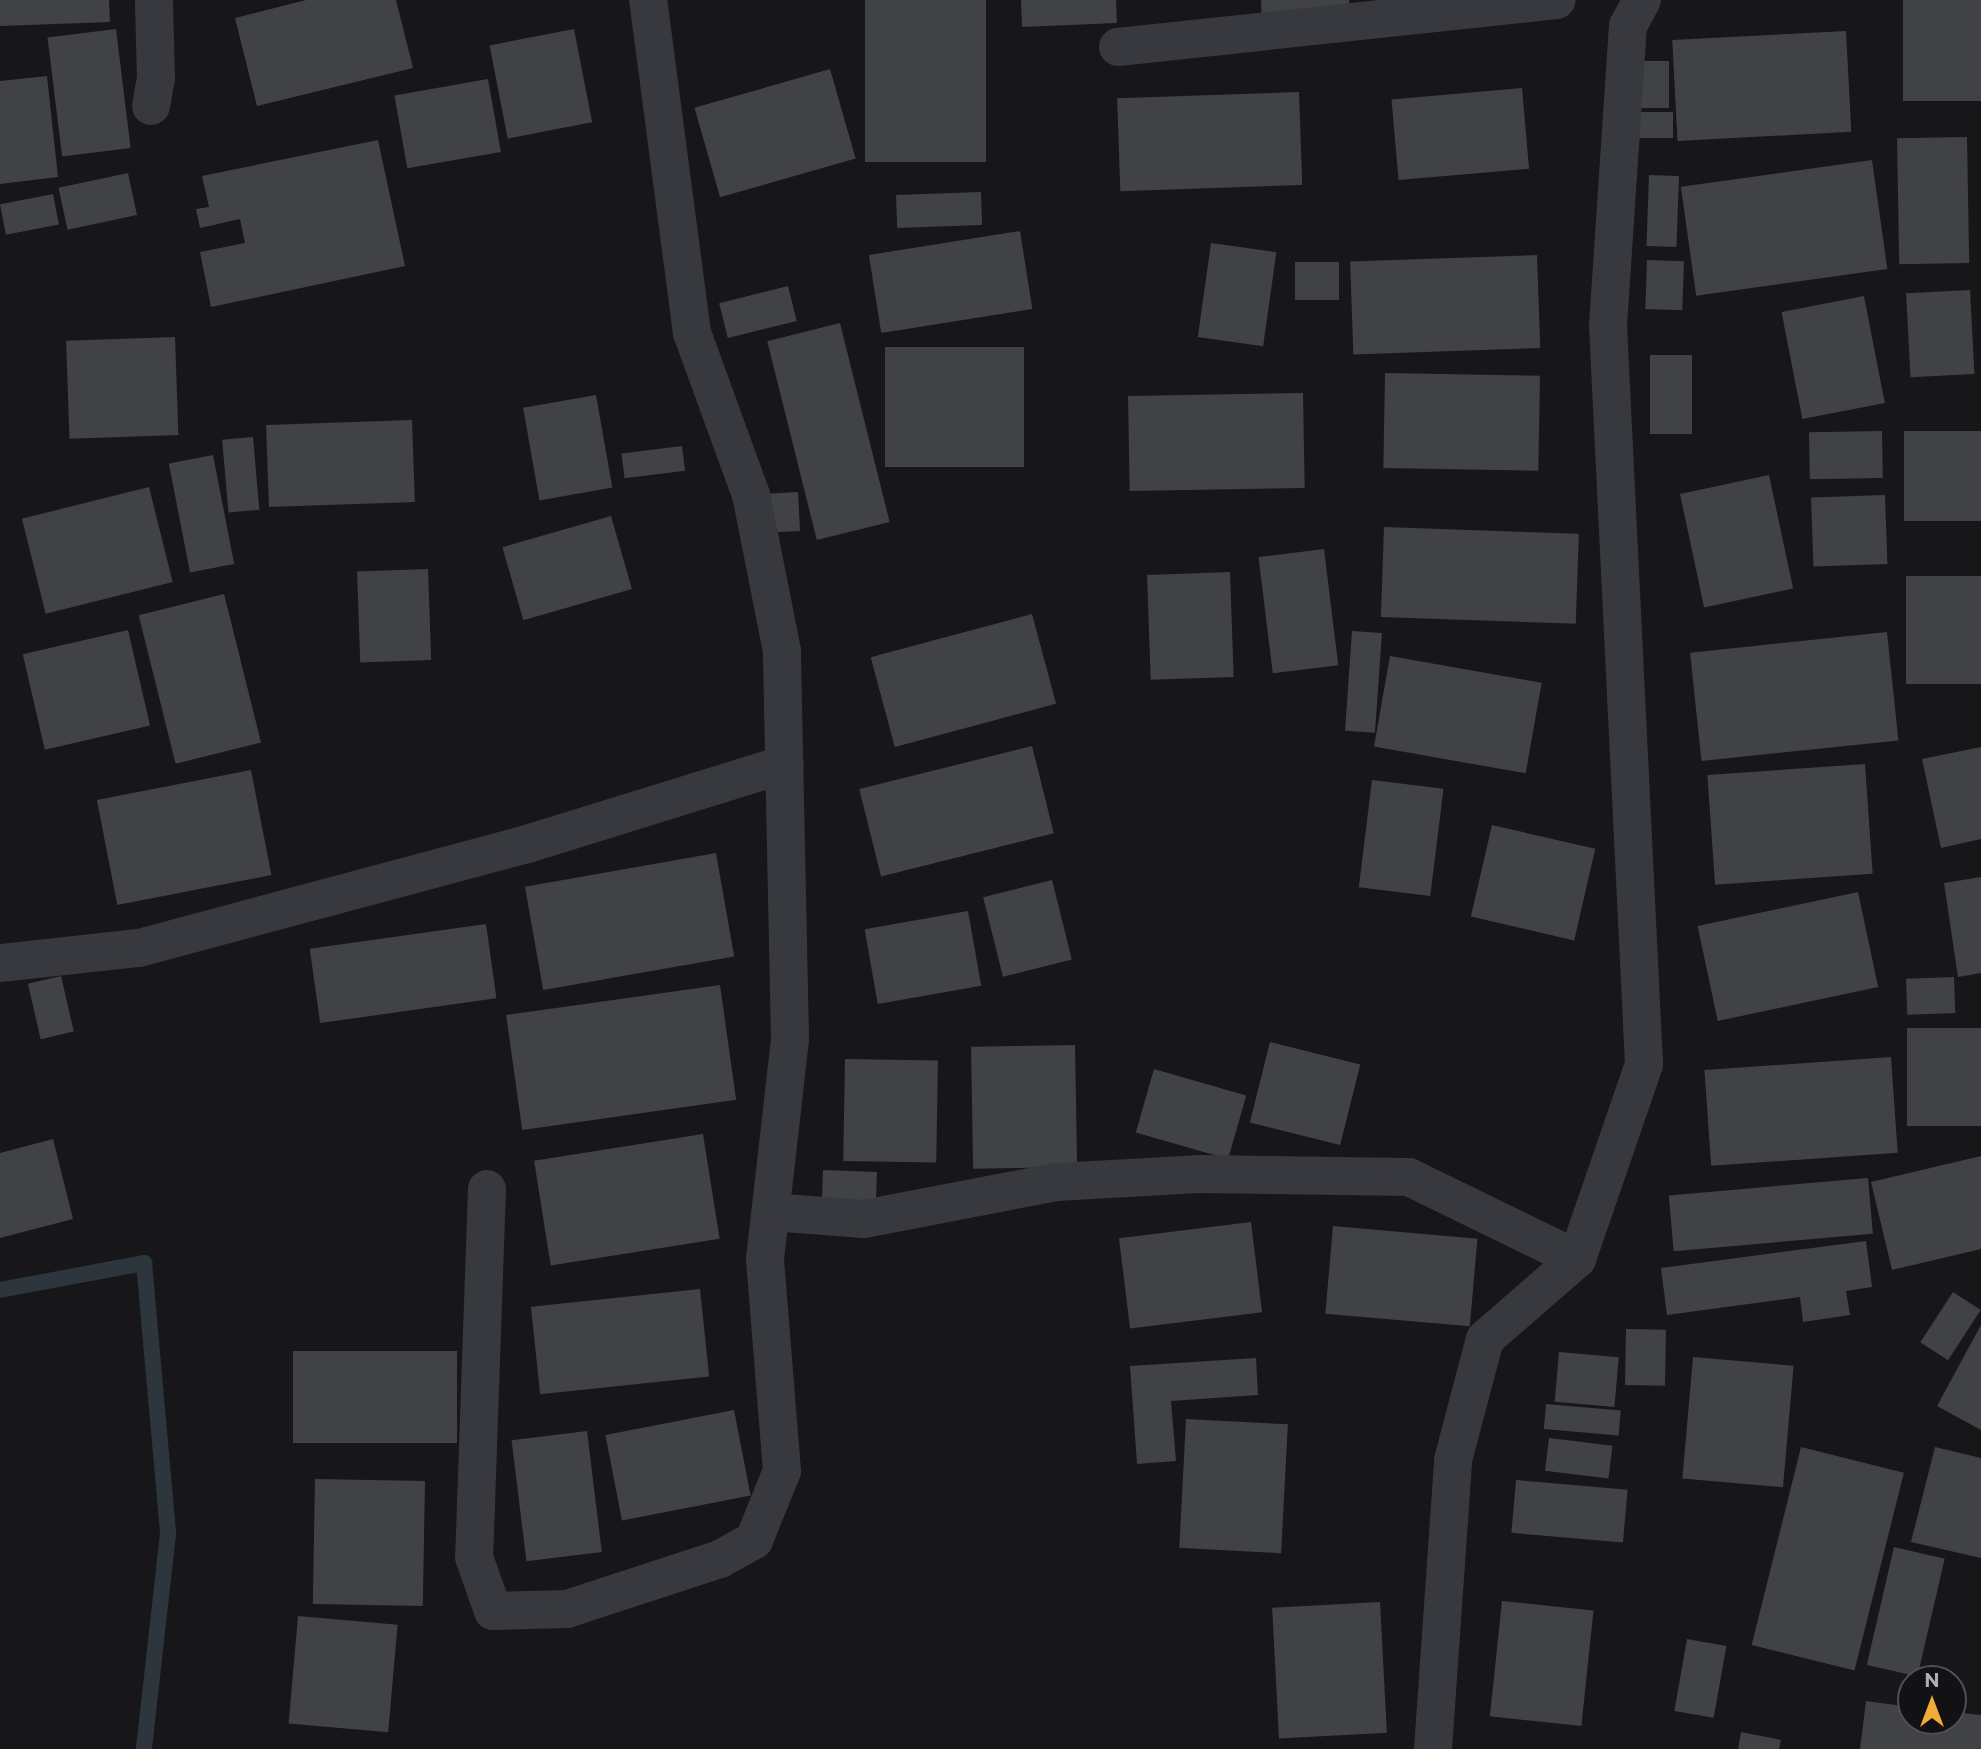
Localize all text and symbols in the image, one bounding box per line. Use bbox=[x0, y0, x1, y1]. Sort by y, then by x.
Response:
north arrow bbox=[1897, 1665, 1967, 1735]
text: N bbox=[1924, 1669, 1940, 1692]

